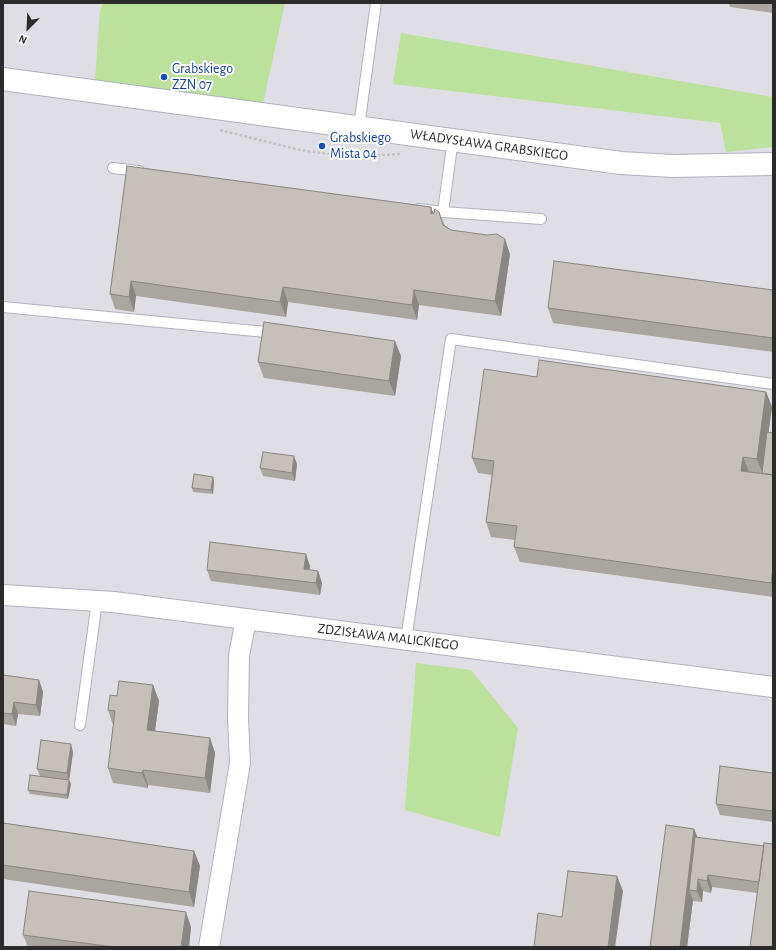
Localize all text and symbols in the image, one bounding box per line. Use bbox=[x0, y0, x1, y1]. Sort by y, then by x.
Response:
north arrow bbox=[8, 8, 48, 48]
text: N bbox=[17, 33, 29, 46]
place label: Grabskiego ZZN 07 bbox=[172, 61, 233, 94]
marker: Grabskiego ZZN 07 bbox=[159, 72, 169, 82]
street label: WŁADYSŁAWA GRABSKIEGO bbox=[409, 126, 569, 164]
place label: Grabskiego Mista 04 bbox=[330, 130, 391, 162]
marker: Grabskiego Mista 04 bbox=[317, 141, 327, 151]
street label: ZDZISŁAWA MALICKIEGO bbox=[317, 620, 459, 654]

